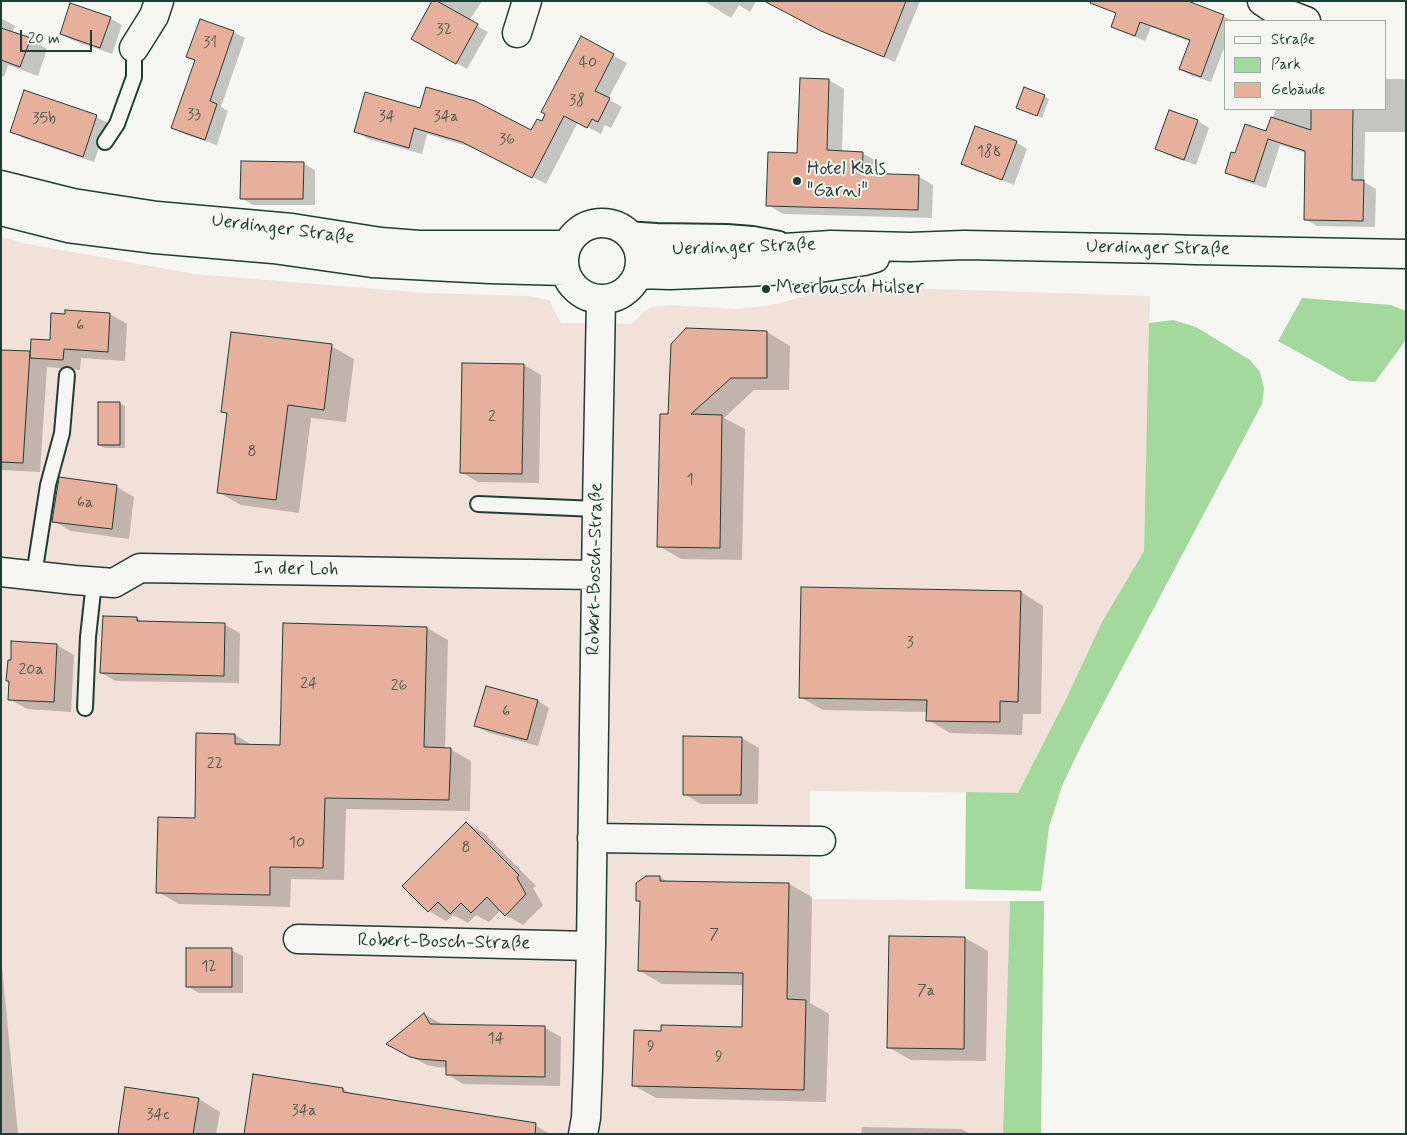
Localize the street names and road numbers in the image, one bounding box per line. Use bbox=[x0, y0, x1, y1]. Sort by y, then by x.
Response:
street label: Uerdinger Straße bbox=[210, 210, 356, 250]
street label: Uerdinger Straße bbox=[672, 234, 816, 262]
street label: Uerdinger Straße bbox=[1086, 236, 1230, 262]
street label: Robert-Bosch-Straße bbox=[583, 482, 609, 656]
street label: In der Loh bbox=[253, 558, 339, 582]
street label: Robert-Bosch-Straße bbox=[357, 930, 531, 956]

